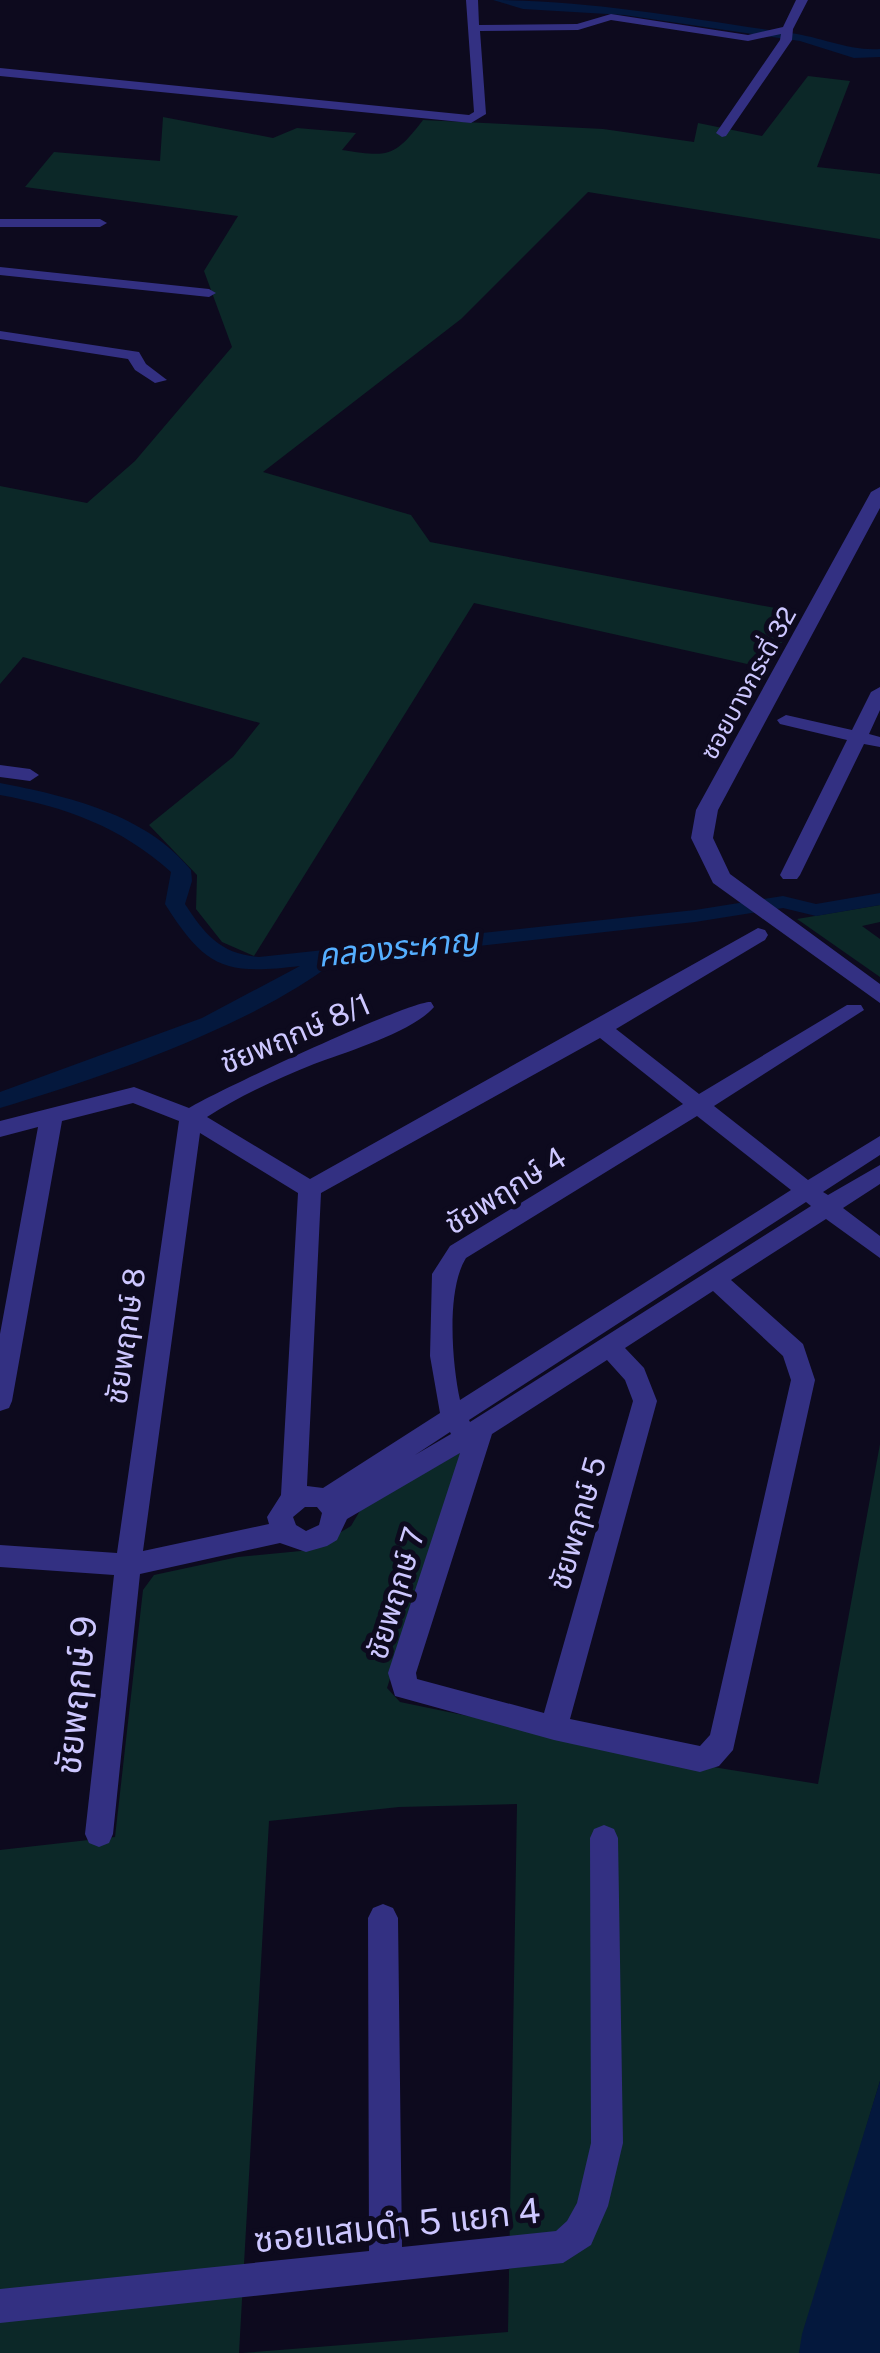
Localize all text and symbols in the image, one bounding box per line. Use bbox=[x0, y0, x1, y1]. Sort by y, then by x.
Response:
street label: ซอยบางกระดี่ 32 bbox=[692, 601, 802, 764]
water label: คลองระหาญ bbox=[316, 920, 482, 974]
street label: ชัยพฤกษ์ 8/1 bbox=[214, 985, 376, 1081]
street label: ชัยพฤกษ์ 4 bbox=[438, 1139, 572, 1241]
street label: ชัยพฤกษ์ 8 bbox=[98, 1266, 152, 1406]
street label: ชัยพฤกษ์ 5 bbox=[541, 1452, 613, 1594]
street label: ชัยพฤกษ์ 7 bbox=[358, 1523, 432, 1663]
street label: ชัยพฤกษ์ 9 bbox=[47, 1614, 105, 1776]
street label: ซอยแสมดำ 5 แยก 4 bbox=[252, 2190, 542, 2260]

